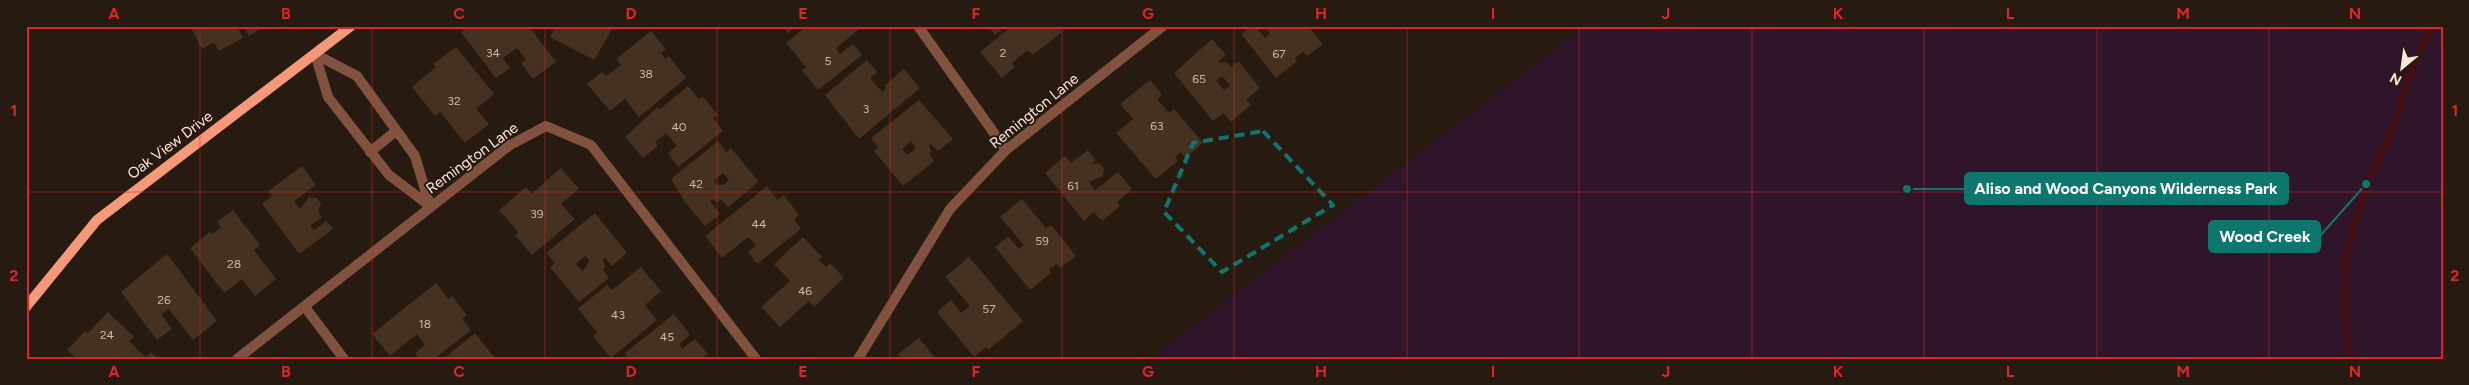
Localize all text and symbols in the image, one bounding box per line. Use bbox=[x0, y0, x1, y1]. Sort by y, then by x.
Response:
text: A bbox=[108, 4, 120, 23]
text: B bbox=[281, 4, 291, 23]
text: C bbox=[453, 4, 465, 23]
text: D bbox=[625, 4, 637, 23]
text: E bbox=[798, 4, 808, 23]
text: F bbox=[972, 4, 981, 23]
text: G bbox=[1142, 4, 1154, 23]
text: H bbox=[1315, 4, 1327, 23]
text: I bbox=[1491, 4, 1495, 23]
text: J bbox=[1662, 4, 1670, 23]
text: K bbox=[1833, 4, 1844, 23]
text: L bbox=[2006, 4, 2015, 23]
text: M bbox=[2176, 4, 2190, 23]
text: N bbox=[2349, 4, 2361, 23]
north arrow bbox=[2376, 42, 2426, 92]
house number: 34 bbox=[486, 46, 501, 60]
house number: 2 bbox=[1000, 46, 1006, 60]
house number: 67 bbox=[1272, 47, 1286, 61]
house number: 5 bbox=[825, 54, 832, 68]
house number: 38 bbox=[639, 67, 653, 81]
text: N bbox=[2387, 69, 2405, 89]
street label: Remington Lane bbox=[986, 70, 1082, 152]
house number: 65 bbox=[1192, 72, 1206, 86]
house number: 32 bbox=[447, 94, 461, 108]
text: 1 bbox=[11, 101, 17, 120]
text: 1 bbox=[2452, 101, 2458, 120]
house number: 3 bbox=[863, 102, 869, 116]
street label: Oak View Drive bbox=[124, 107, 216, 183]
street label: Remington Lane bbox=[422, 119, 522, 197]
house number: 63 bbox=[1150, 119, 1164, 133]
house number: 40 bbox=[671, 120, 687, 134]
callout: Aliso and Wood Canyons Wilderness Park bbox=[1965, 173, 2288, 204]
house number: 42 bbox=[689, 177, 703, 191]
house number: 61 bbox=[1067, 179, 1079, 193]
text: Aliso and Wood Canyons Wilderness Park bbox=[1974, 179, 2278, 198]
house number: 39 bbox=[530, 207, 544, 221]
house number: 44 bbox=[752, 217, 767, 231]
callout: Wood Creek bbox=[2209, 221, 2320, 252]
text: Wood Creek bbox=[2219, 227, 2311, 246]
house number: 59 bbox=[1035, 234, 1049, 248]
house number: 28 bbox=[227, 257, 241, 271]
text: 2 bbox=[9, 266, 19, 285]
text: 2 bbox=[2450, 266, 2460, 285]
house number: 46 bbox=[798, 284, 812, 298]
house number: 26 bbox=[157, 293, 171, 307]
house number: 57 bbox=[982, 302, 996, 316]
house number: 43 bbox=[611, 308, 625, 322]
house number: 18 bbox=[419, 317, 431, 331]
house number: 24 bbox=[100, 328, 115, 342]
house number: 45 bbox=[660, 330, 674, 344]
text: A bbox=[108, 362, 120, 381]
text: B bbox=[281, 362, 291, 381]
text: C bbox=[453, 362, 465, 381]
text: D bbox=[625, 362, 637, 381]
text: E bbox=[798, 362, 808, 381]
text: F bbox=[972, 362, 981, 381]
text: G bbox=[1142, 362, 1154, 381]
text: H bbox=[1315, 362, 1327, 381]
text: I bbox=[1491, 362, 1495, 381]
text: J bbox=[1662, 362, 1670, 381]
text: K bbox=[1833, 362, 1844, 381]
text: L bbox=[2006, 362, 2015, 381]
text: M bbox=[2176, 362, 2190, 381]
text: N bbox=[2349, 362, 2361, 381]

